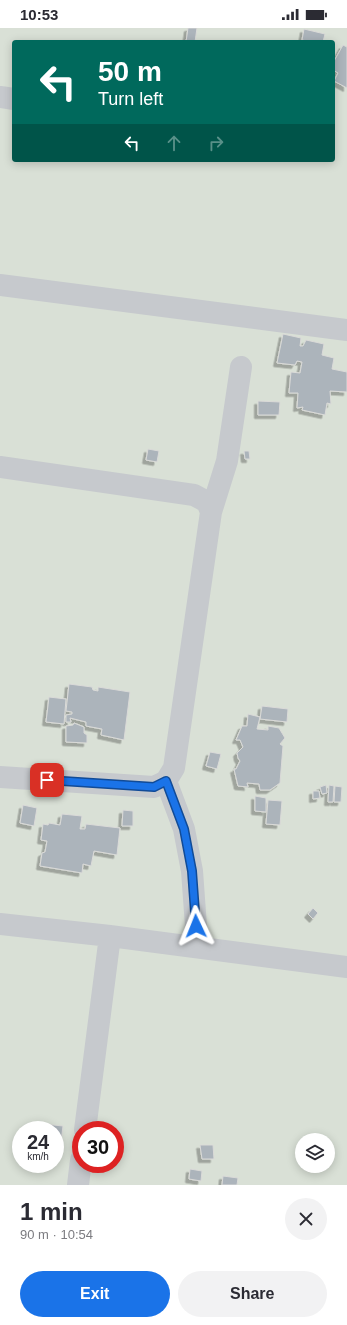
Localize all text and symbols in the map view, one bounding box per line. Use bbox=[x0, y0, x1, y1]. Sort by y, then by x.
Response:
text: 10:53 bbox=[20, 6, 58, 23]
icon: left bbox=[32, 56, 84, 108]
text: 50 m bbox=[98, 56, 162, 87]
text: Turn left bbox=[98, 89, 163, 109]
icon: left bbox=[121, 132, 143, 154]
icon: ahead bbox=[163, 132, 185, 154]
icon: right bbox=[205, 132, 227, 154]
pin bbox=[30, 763, 64, 797]
icon: arrive bbox=[36, 769, 58, 791]
position arrow bbox=[175, 905, 217, 947]
speed limit sign: 30 bbox=[72, 1121, 124, 1173]
text: 24 bbox=[27, 1131, 49, 1153]
map controls bbox=[295, 1133, 335, 1173]
button: layers bbox=[295, 1133, 335, 1173]
text: km/h bbox=[27, 1151, 49, 1162]
text: 1 min bbox=[20, 1198, 83, 1225]
button: close bbox=[285, 1198, 327, 1240]
text: 90 m · 10:54 bbox=[20, 1227, 93, 1242]
button: Exit bbox=[20, 1271, 170, 1317]
button: Share bbox=[178, 1271, 327, 1317]

